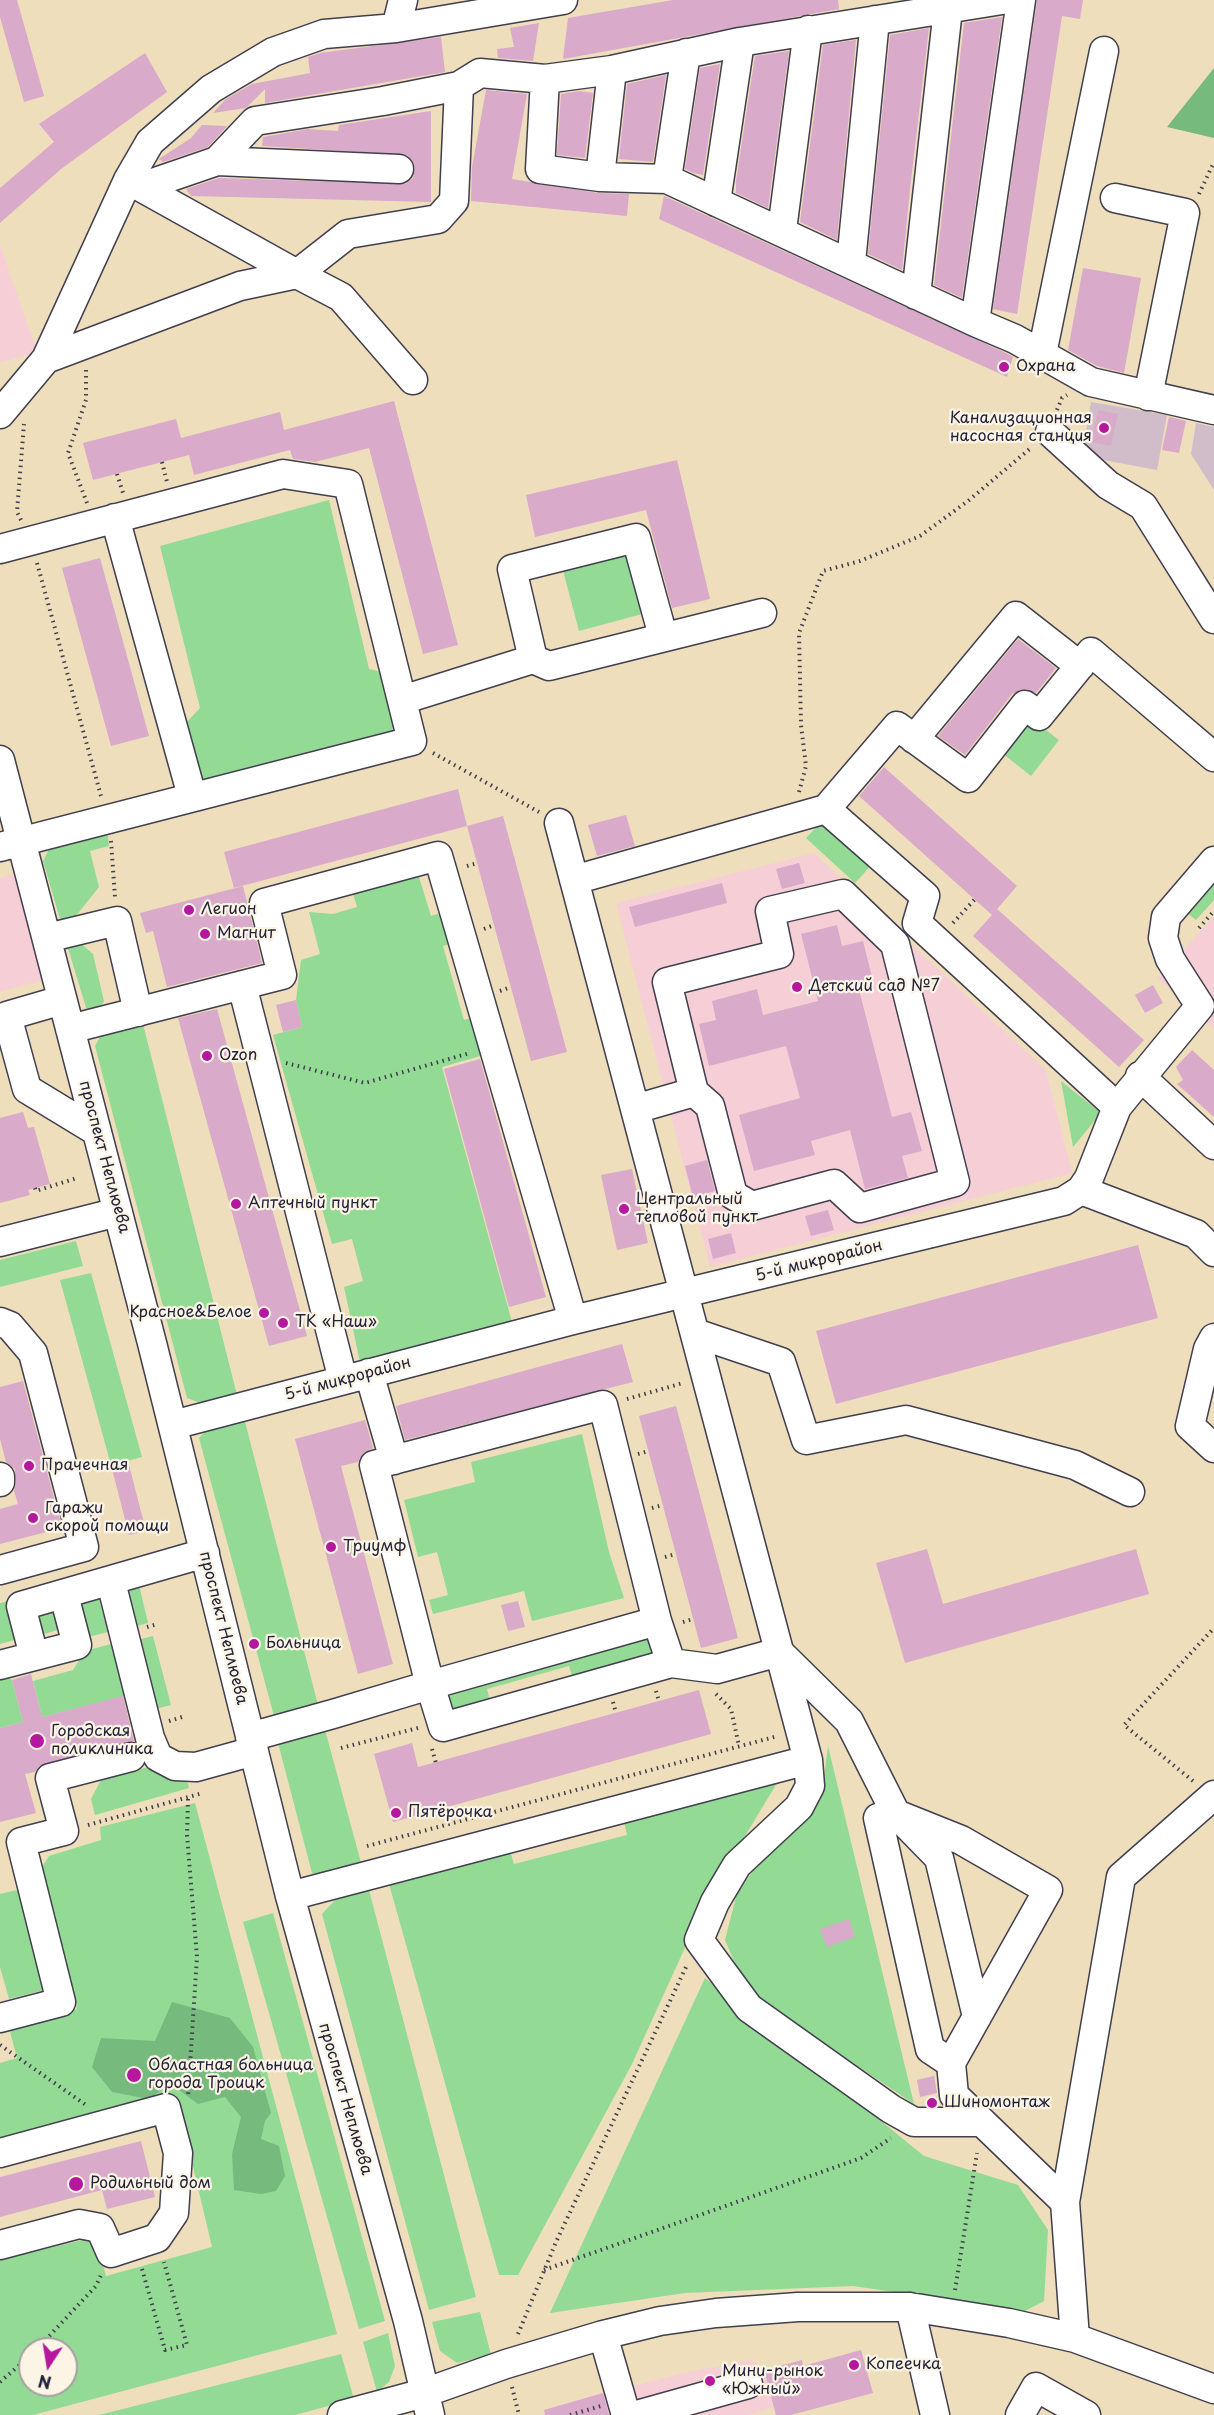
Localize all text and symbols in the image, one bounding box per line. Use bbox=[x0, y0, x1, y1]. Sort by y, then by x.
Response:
place label: Охрана bbox=[1016, 357, 1076, 377]
marker: Охрана bbox=[997, 360, 1011, 374]
place label: Канализационная насосная станция bbox=[950, 409, 1092, 447]
marker: Канализационная насосная станция bbox=[1097, 421, 1111, 435]
place label: Легион bbox=[201, 900, 257, 920]
marker: Легион bbox=[182, 903, 196, 917]
place label: Магнит bbox=[217, 924, 276, 944]
marker: Магнит bbox=[198, 927, 212, 941]
place label: Детский сад №7 bbox=[809, 977, 940, 997]
marker: Детский сад №7 bbox=[790, 980, 804, 994]
place label: Ozon bbox=[219, 1046, 257, 1066]
marker: Ozon bbox=[200, 1049, 214, 1063]
street label: проспект Неплюева bbox=[74, 1079, 134, 1235]
place label: Центральный тепловой пункт bbox=[636, 1190, 758, 1228]
place label: Аптечный пункт bbox=[248, 1194, 377, 1214]
marker: Аптечный пункт bbox=[229, 1197, 243, 1211]
marker: Центральный тепловой пункт bbox=[617, 1202, 631, 1216]
street label: 5-й микрорайон bbox=[754, 1236, 884, 1286]
place label: Красное&Белое bbox=[130, 1303, 252, 1323]
marker: Красное&Белое bbox=[257, 1306, 271, 1320]
place label: ТК «Наш» bbox=[295, 1313, 377, 1333]
marker: ТК «Наш» bbox=[276, 1316, 290, 1330]
street label: 5-й микрорайон bbox=[283, 1353, 413, 1405]
place label: Прачечная bbox=[41, 1456, 128, 1476]
marker: Прачечная bbox=[22, 1459, 36, 1473]
place label: Гаражи скорой помощи bbox=[45, 1499, 169, 1537]
marker: Гаражи скорой помощи bbox=[26, 1511, 40, 1525]
place label: Триумф bbox=[343, 1537, 406, 1557]
marker: Триумф bbox=[324, 1540, 338, 1554]
street label: проспект Неплюева bbox=[195, 1549, 251, 1707]
place label: Больница bbox=[266, 1634, 341, 1654]
marker: Больница bbox=[247, 1637, 261, 1651]
place label: Городская поликлиника bbox=[51, 1722, 153, 1760]
marker: Городская поликлиника bbox=[28, 1732, 46, 1750]
place label: Пятёрочка bbox=[408, 1803, 493, 1823]
marker: Пятёрочка bbox=[389, 1806, 403, 1820]
street label: проспект Неплюева bbox=[314, 2021, 376, 2177]
place label: Областная больница города Троицк bbox=[148, 2056, 313, 2094]
marker: Областная больница города Троицк bbox=[125, 2066, 143, 2084]
place label: Шиномонтаж bbox=[944, 2093, 1050, 2113]
marker: Шиномонтаж bbox=[925, 2096, 939, 2110]
place label: Родильный дом bbox=[90, 2174, 211, 2194]
marker: Родильный дом bbox=[67, 2175, 85, 2193]
north arrow bbox=[18, 2337, 78, 2397]
place label: Копеечка bbox=[866, 2355, 941, 2375]
marker: Копеечка bbox=[847, 2358, 861, 2372]
place label: Мини-рынок «Южный» bbox=[722, 2362, 823, 2400]
text: N bbox=[36, 2370, 53, 2396]
marker: Мини-рынок «Южный» bbox=[703, 2374, 717, 2388]

